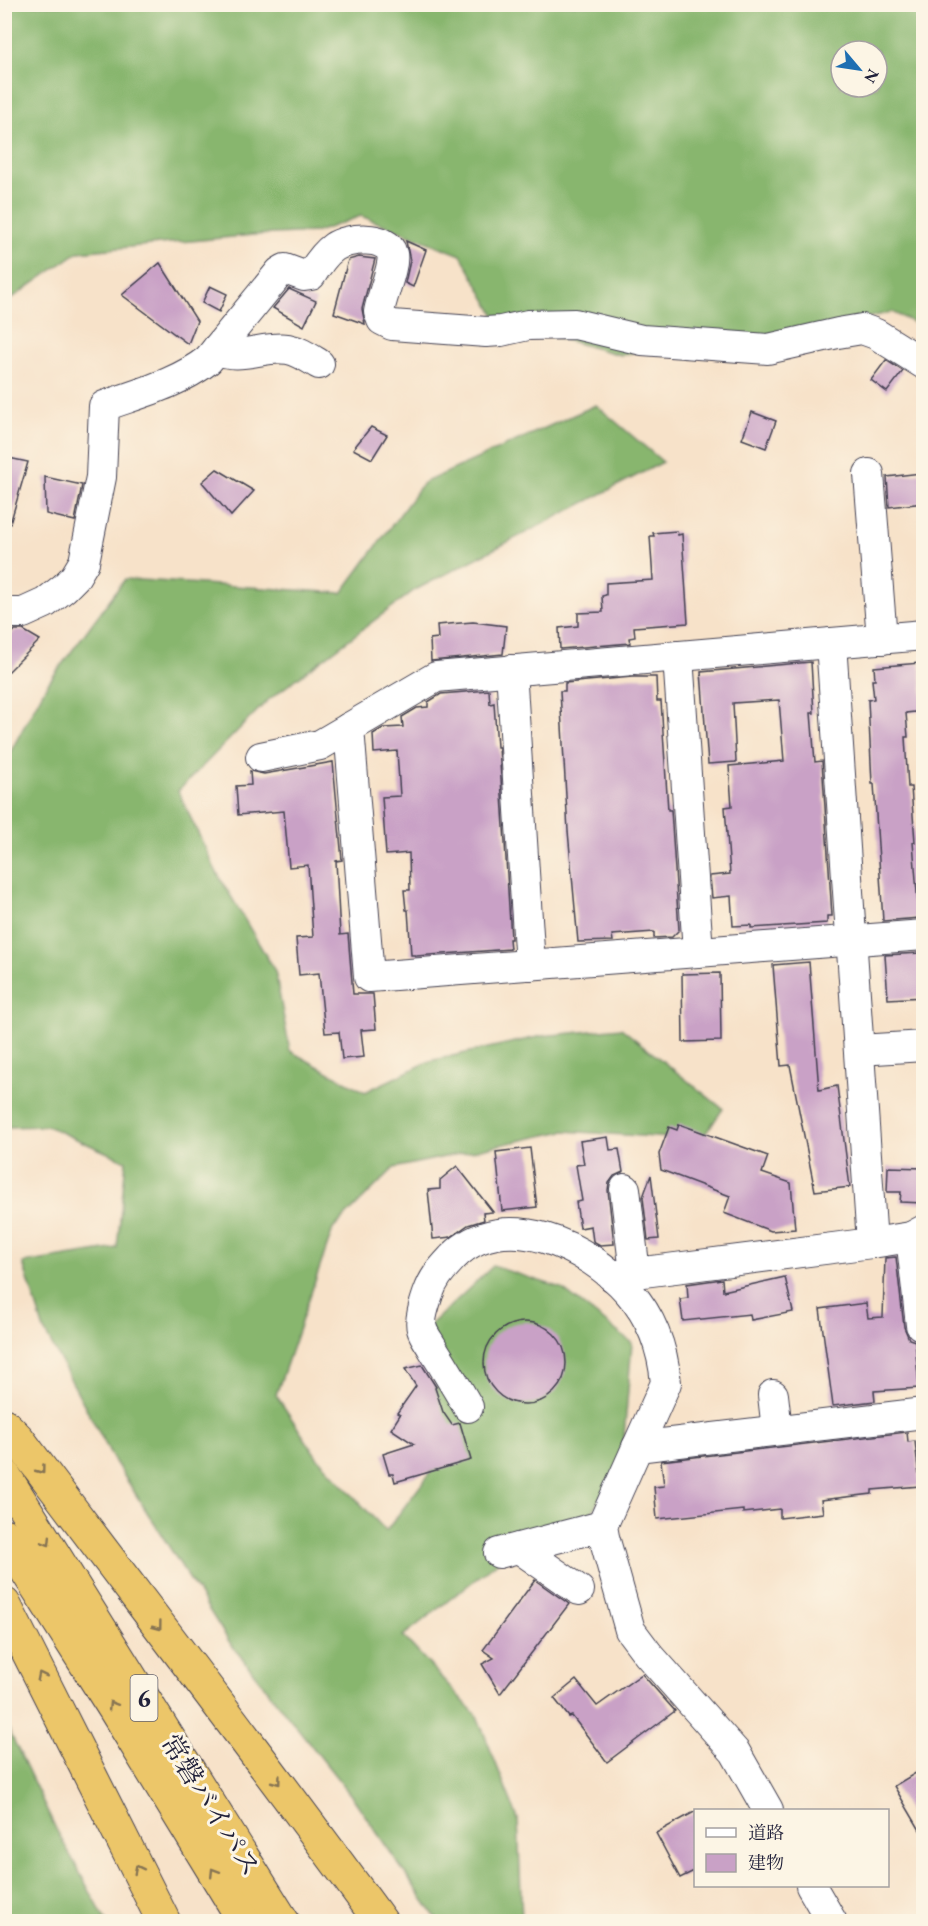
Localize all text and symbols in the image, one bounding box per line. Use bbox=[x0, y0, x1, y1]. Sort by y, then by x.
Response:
north arrow bbox=[829, 39, 889, 99]
text: N bbox=[859, 65, 884, 87]
one-way arrow bbox=[34, 1463, 45, 1474]
one-way arrow bbox=[40, 1536, 52, 1546]
one-way arrow bbox=[151, 1619, 162, 1630]
one-way arrow bbox=[37, 1672, 48, 1683]
road number: 6 bbox=[130, 1675, 158, 1721]
one-way arrow bbox=[109, 1701, 120, 1712]
street label: 常磐バイパス bbox=[153, 1727, 269, 1883]
one-way arrow bbox=[270, 1774, 281, 1785]
legend bbox=[694, 1809, 889, 1887]
text: 道路 bbox=[748, 1821, 784, 1844]
text: 建物 bbox=[748, 1851, 784, 1874]
one-way arrow bbox=[133, 1865, 145, 1876]
one-way arrow bbox=[210, 1868, 222, 1878]

